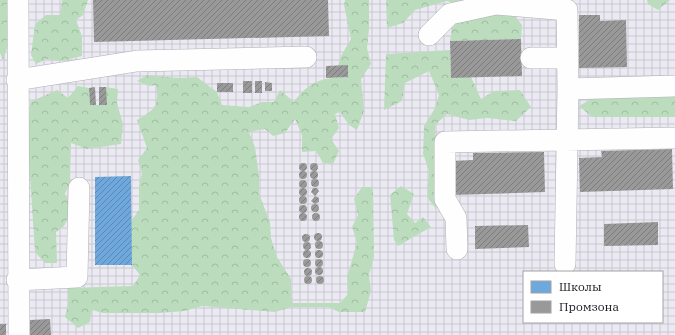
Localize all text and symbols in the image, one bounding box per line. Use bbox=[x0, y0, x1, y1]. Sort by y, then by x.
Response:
legend bbox=[523, 271, 663, 323]
text: Школы bbox=[559, 279, 602, 294]
text: Промзона bbox=[559, 299, 619, 314]

